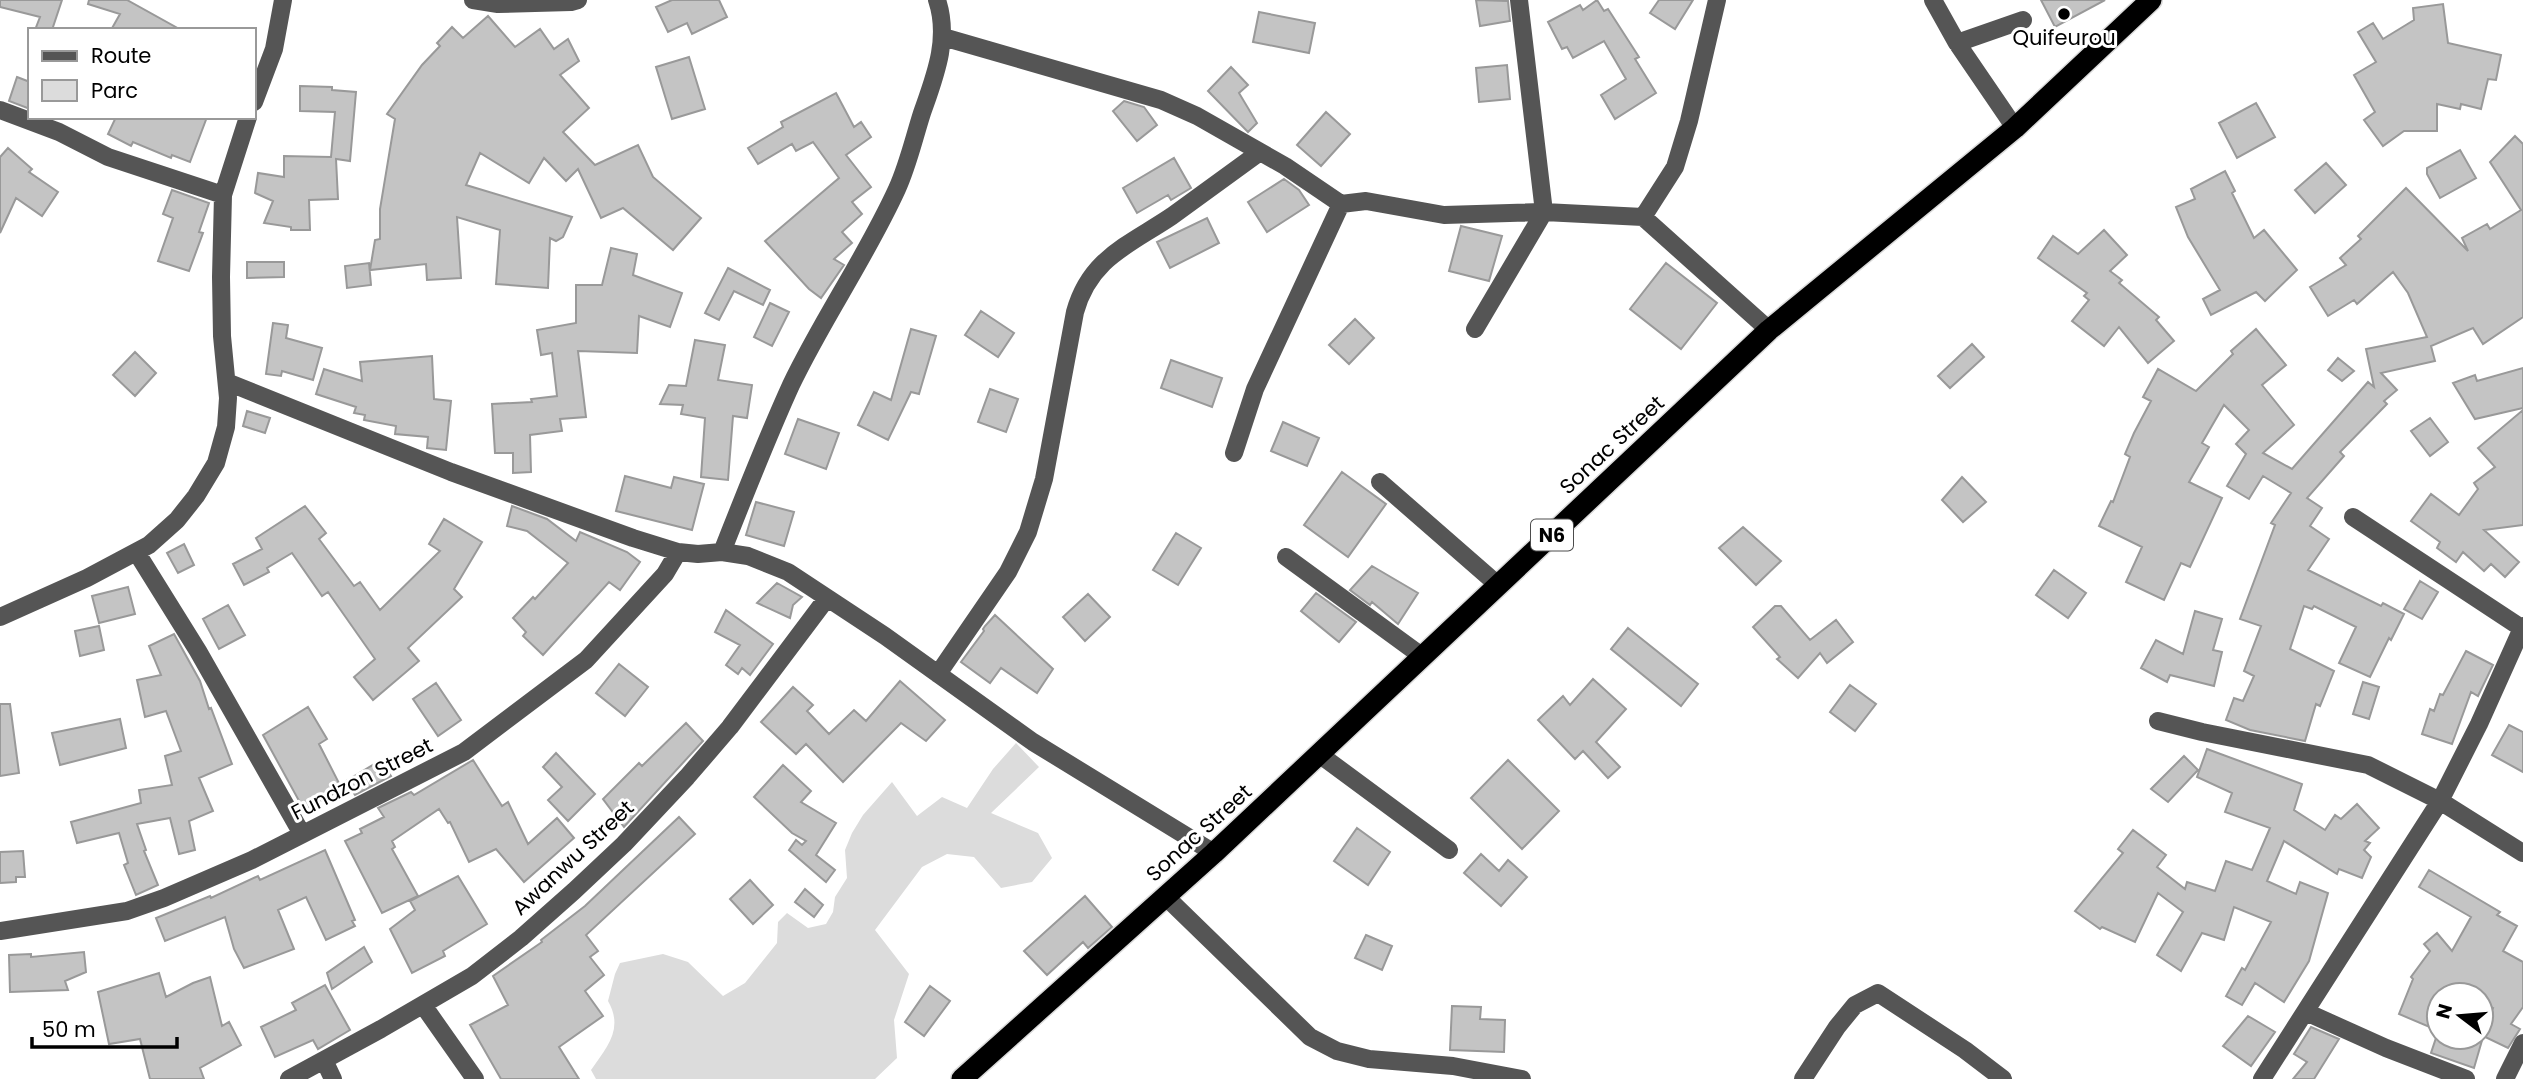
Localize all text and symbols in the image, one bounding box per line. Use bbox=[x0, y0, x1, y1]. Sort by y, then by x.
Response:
marker: Quifeurou bbox=[2056, 6, 2072, 22]
place label: Quifeurou bbox=[2012, 23, 2116, 52]
legend bbox=[28, 28, 256, 119]
text: Route bbox=[91, 41, 151, 70]
text: Parc bbox=[91, 76, 138, 105]
street label: Sonac Street bbox=[1553, 389, 1670, 501]
road number: N6 bbox=[1531, 520, 1573, 550]
street label: Fundzon Street bbox=[286, 730, 437, 827]
street label: Sonac Street bbox=[1139, 777, 1258, 888]
street label: Awanwu Street bbox=[505, 794, 640, 922]
north arrow bbox=[2425, 981, 2495, 1051]
text: N bbox=[2429, 1001, 2459, 1022]
scale bar bbox=[32, 1006, 177, 1050]
text: 50 m bbox=[42, 1015, 96, 1044]

